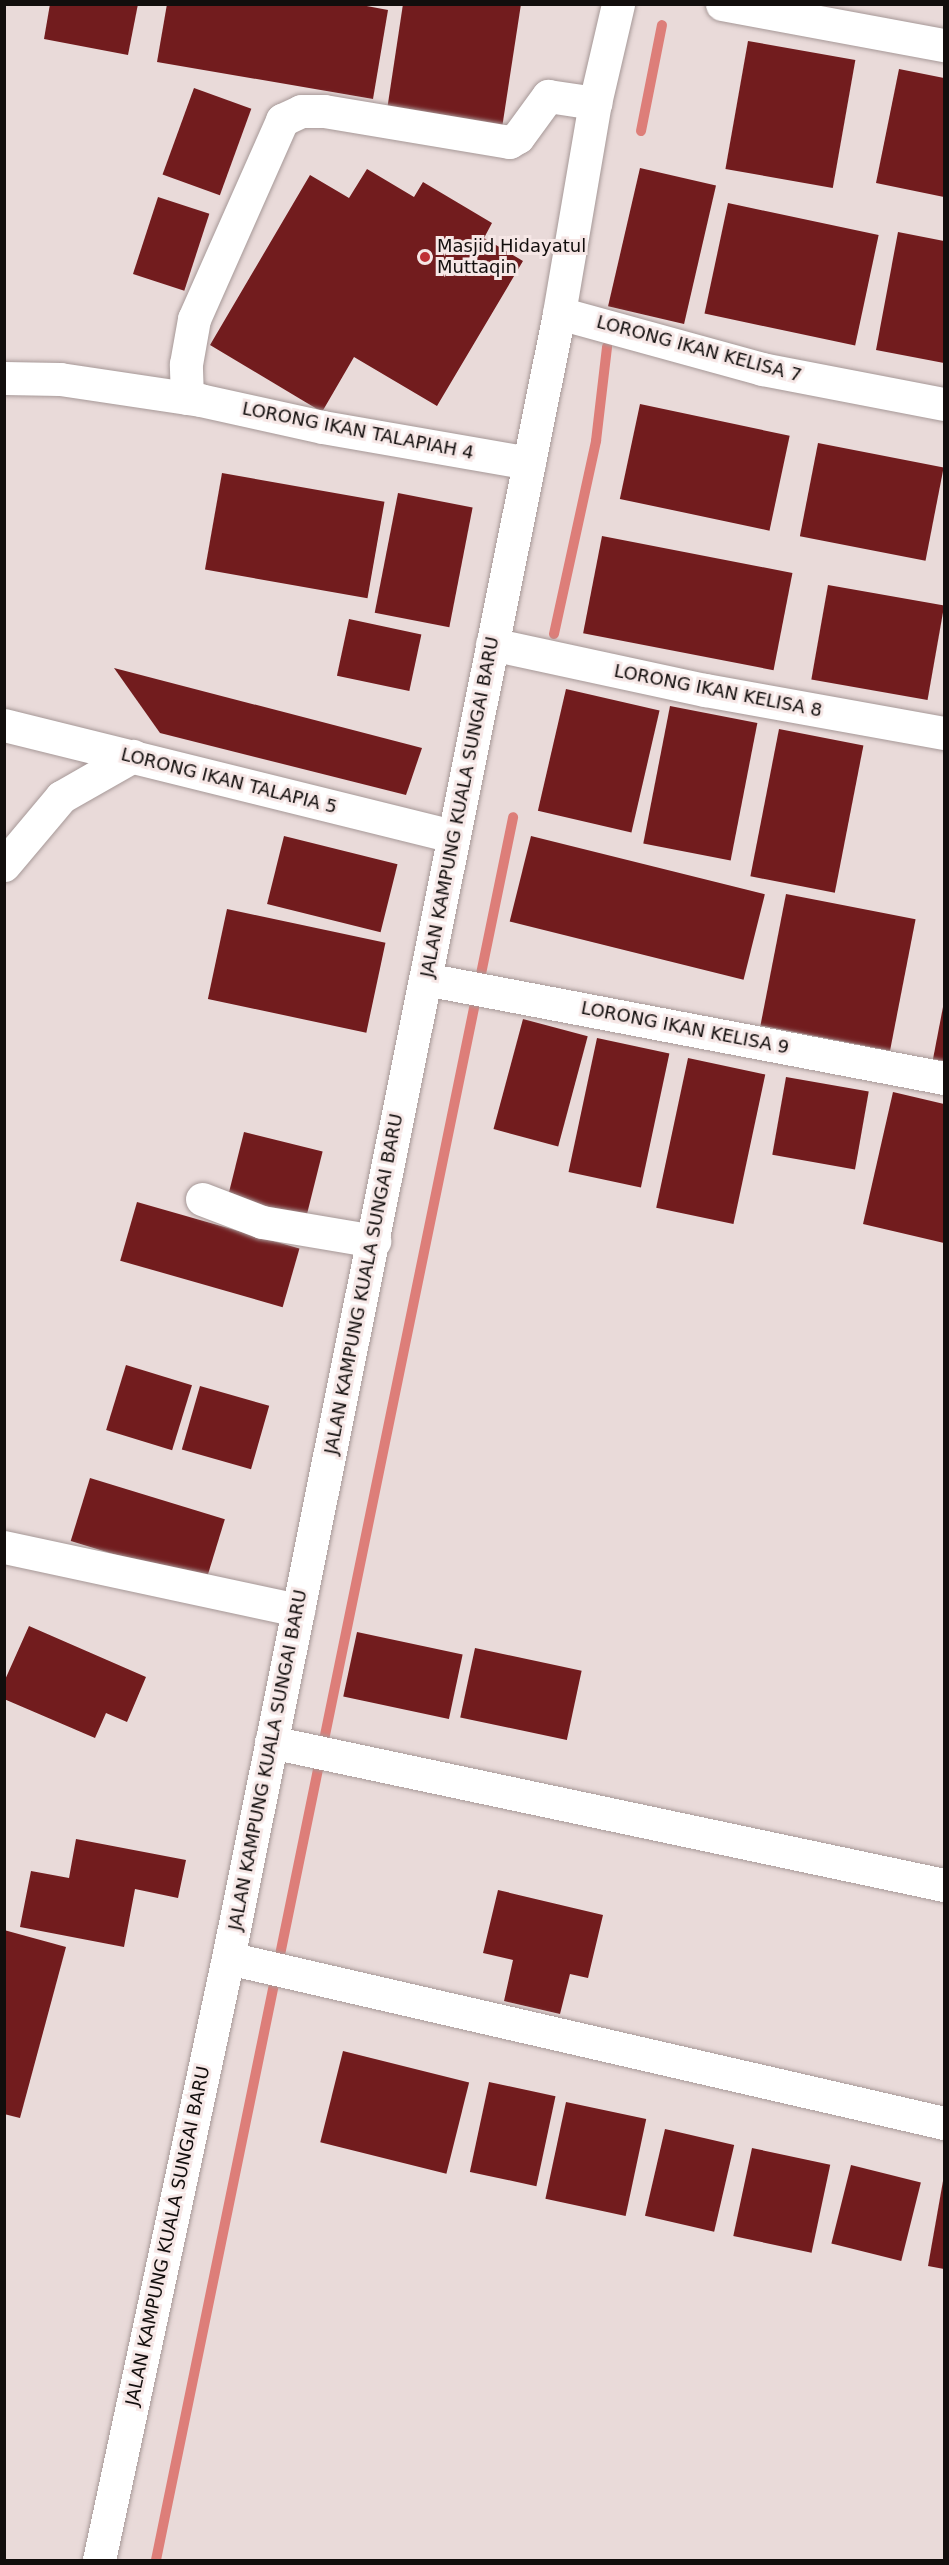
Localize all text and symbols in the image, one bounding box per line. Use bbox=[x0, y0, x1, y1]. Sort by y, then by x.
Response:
place label: Masjid Hidayatul Muttaqin bbox=[437, 236, 586, 278]
marker: Masjid Hidayatul Muttaqin bbox=[418, 250, 432, 264]
street label: LORONG IKAN KELISA 7 bbox=[594, 311, 804, 387]
street label: LORONG IKAN TALAPIAH 4 bbox=[240, 398, 476, 464]
street label: JALAN KAMPUNG KUALA SUNGAI BARU bbox=[416, 635, 504, 979]
street label: LORONG IKAN KELISA 8 bbox=[612, 660, 824, 722]
street label: LORONG IKAN TALAPIA 5 bbox=[119, 744, 339, 818]
street label: LORONG IKAN KELISA 9 bbox=[579, 997, 791, 1059]
street label: JALAN KAMPUNG KUALA SUNGAI BARU bbox=[320, 1112, 408, 1456]
street label: JALAN KAMPUNG KUALA SUNGAI BARU bbox=[224, 1588, 312, 1932]
street label: JALAN KAMPUNG KUALA SUNGAI BARU bbox=[121, 2064, 215, 2408]

